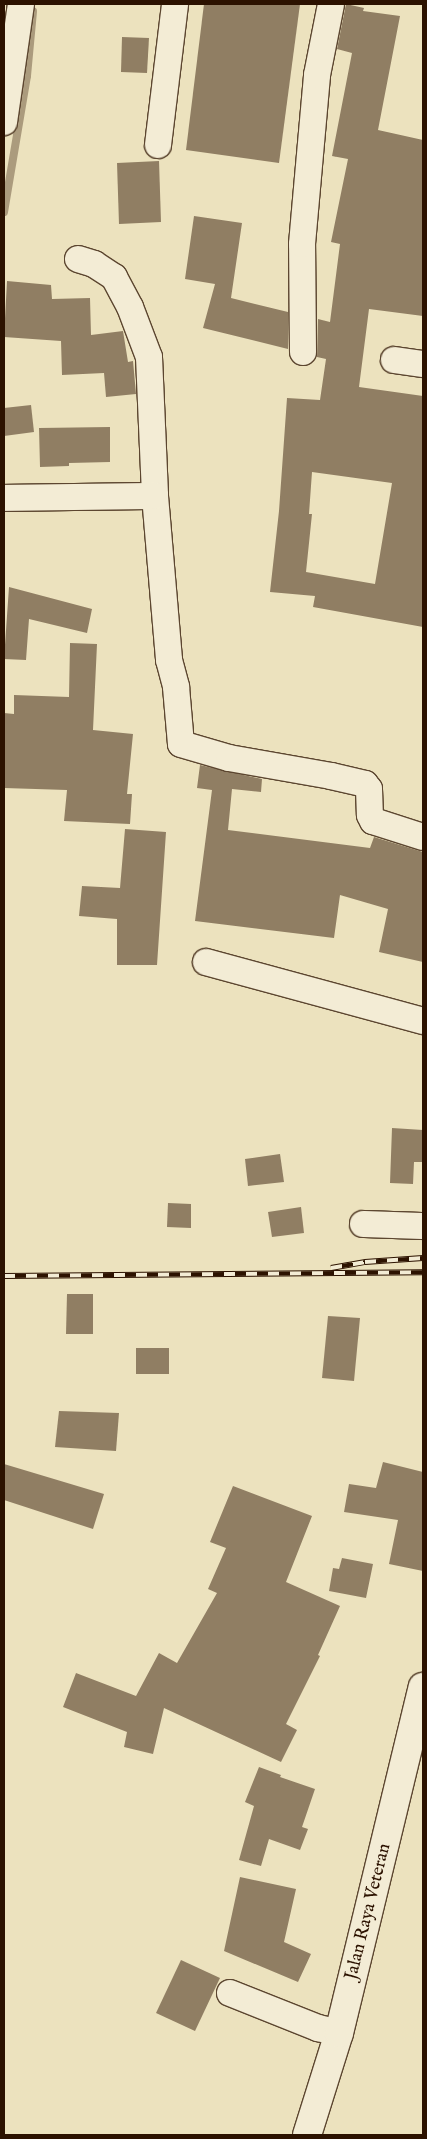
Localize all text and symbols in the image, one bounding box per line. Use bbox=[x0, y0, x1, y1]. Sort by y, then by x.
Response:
street label: Jalan Raya Veteran bbox=[342, 1841, 396, 1983]

